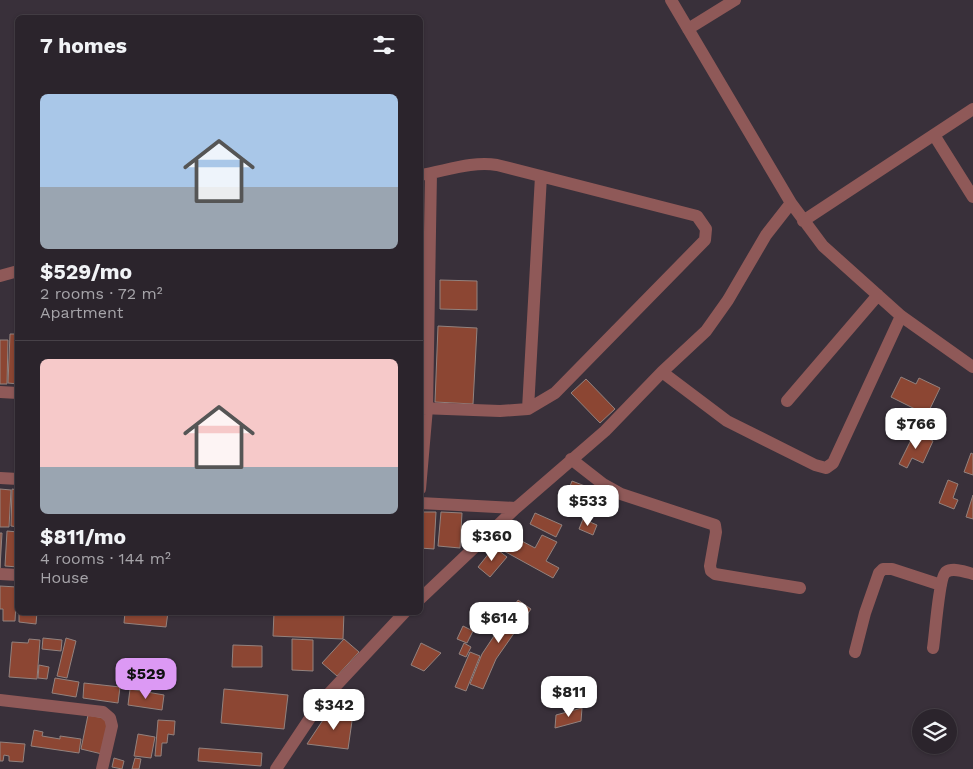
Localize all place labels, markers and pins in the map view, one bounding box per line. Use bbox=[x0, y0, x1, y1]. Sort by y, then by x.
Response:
pin: $766 bbox=[886, 408, 946, 450]
pin: $533 bbox=[558, 484, 618, 527]
pin: $360 bbox=[462, 520, 522, 562]
pin: $614 bbox=[469, 602, 529, 644]
pin: $529 bbox=[116, 658, 176, 700]
pin: $811 bbox=[539, 676, 599, 718]
pin: $342 bbox=[304, 688, 364, 731]

